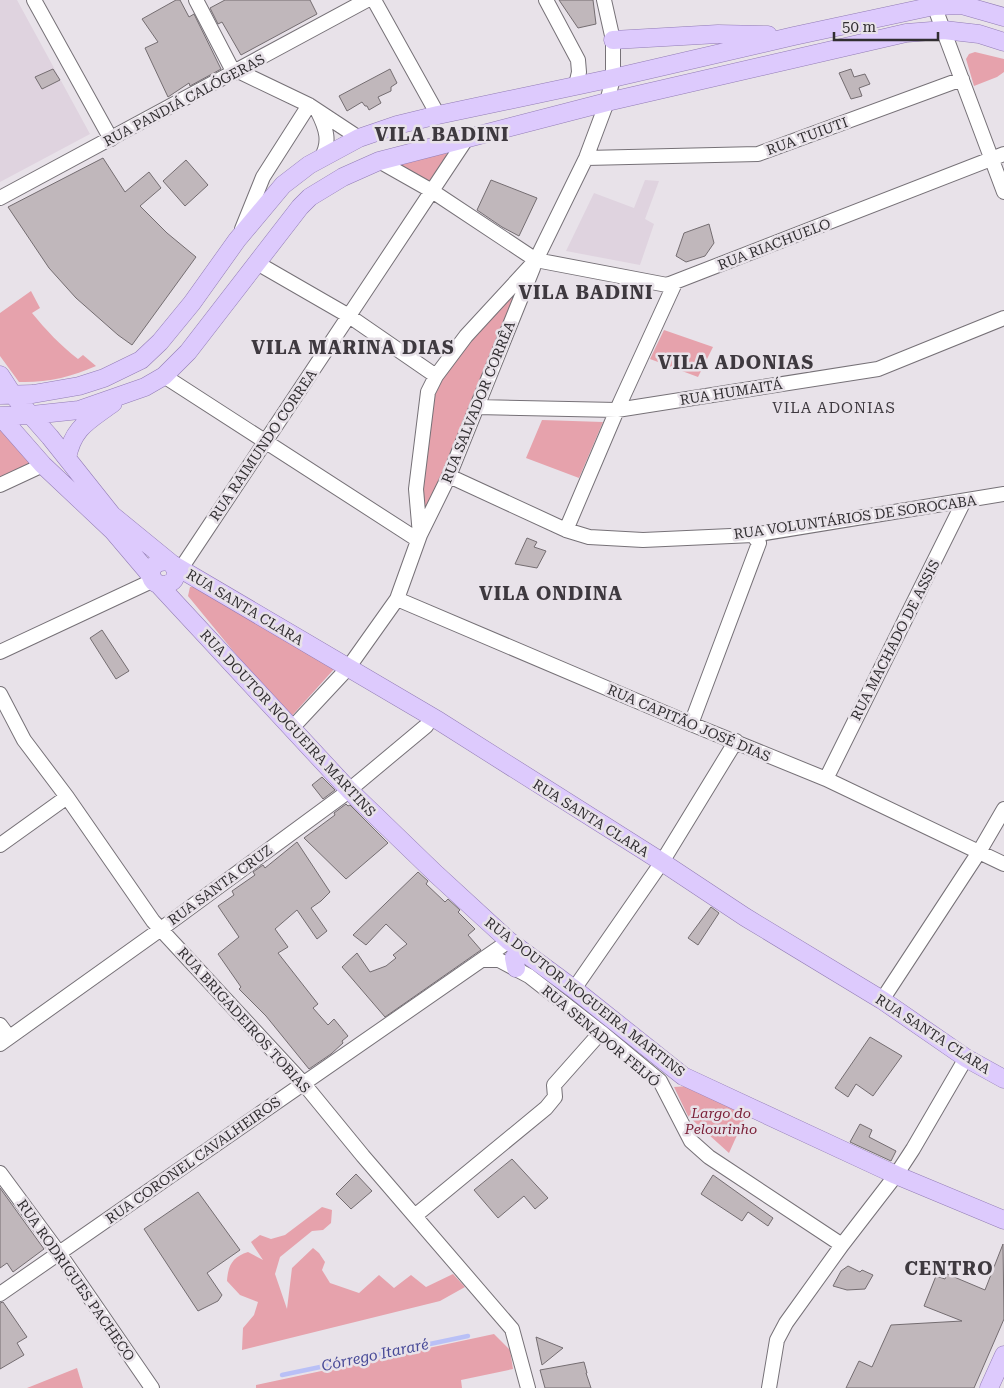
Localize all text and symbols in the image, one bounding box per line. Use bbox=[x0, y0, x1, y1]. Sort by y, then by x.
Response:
scale bar bbox=[834, 10, 938, 42]
text: 50 m bbox=[842, 18, 877, 36]
street label: RUA PANDIÁ CALÓGERAS bbox=[101, 50, 268, 149]
street label: RUA TUIUTI bbox=[764, 114, 850, 158]
district label: VILA BADINI bbox=[374, 123, 510, 146]
street label: RUA RIACHUELO bbox=[715, 215, 833, 273]
district label: VILA BADINI bbox=[518, 281, 654, 304]
street label: RUA SALVADOR CORRÊA bbox=[438, 319, 518, 485]
district label: VILA MARINA DIAS bbox=[251, 336, 455, 359]
district label: VILA ADONIAS bbox=[658, 351, 814, 374]
street label: RUA RAIMUNDO CORREA bbox=[206, 366, 320, 524]
street label: RUA HUMAITÁ bbox=[679, 376, 784, 408]
district label: VILA ADONIAS bbox=[772, 399, 896, 417]
street label: RUA VOLUNTÁRIOS DE SOROCABA bbox=[733, 492, 978, 542]
street label: RUA MACHADO DE ASSIS bbox=[847, 557, 943, 723]
street label: RUA SANTA CLARA bbox=[184, 566, 307, 648]
district label: VILA ONDINA bbox=[479, 582, 623, 605]
street label: RUA DOUTOR NOGUEIRA MARTINS bbox=[197, 626, 379, 820]
street label: RUA CAPITÃO JOSÉ DIAS bbox=[605, 681, 773, 765]
street label: RUA SANTA CLARA bbox=[530, 776, 652, 860]
street label: RUA SANTA CRUZ bbox=[165, 842, 275, 928]
street label: RUA DOUTOR NOGUEIRA MARTINS bbox=[482, 914, 688, 1080]
street label: RUA BRIGADEIROS TOBIAS bbox=[174, 944, 314, 1096]
street label: RUA SENADOR FEIJÓ bbox=[539, 982, 663, 1090]
street label: RUA SANTA CLARA bbox=[873, 991, 994, 1077]
street label: RUA CORONEL CAVALHEIROS bbox=[103, 1093, 284, 1227]
park label: Largo do Pelourinho bbox=[684, 1105, 757, 1137]
street label: RUA RODRIGUES PACHECO bbox=[14, 1196, 138, 1364]
district label: CENTRO bbox=[904, 1257, 994, 1280]
water label: Córrego Itararé bbox=[320, 1335, 431, 1375]

